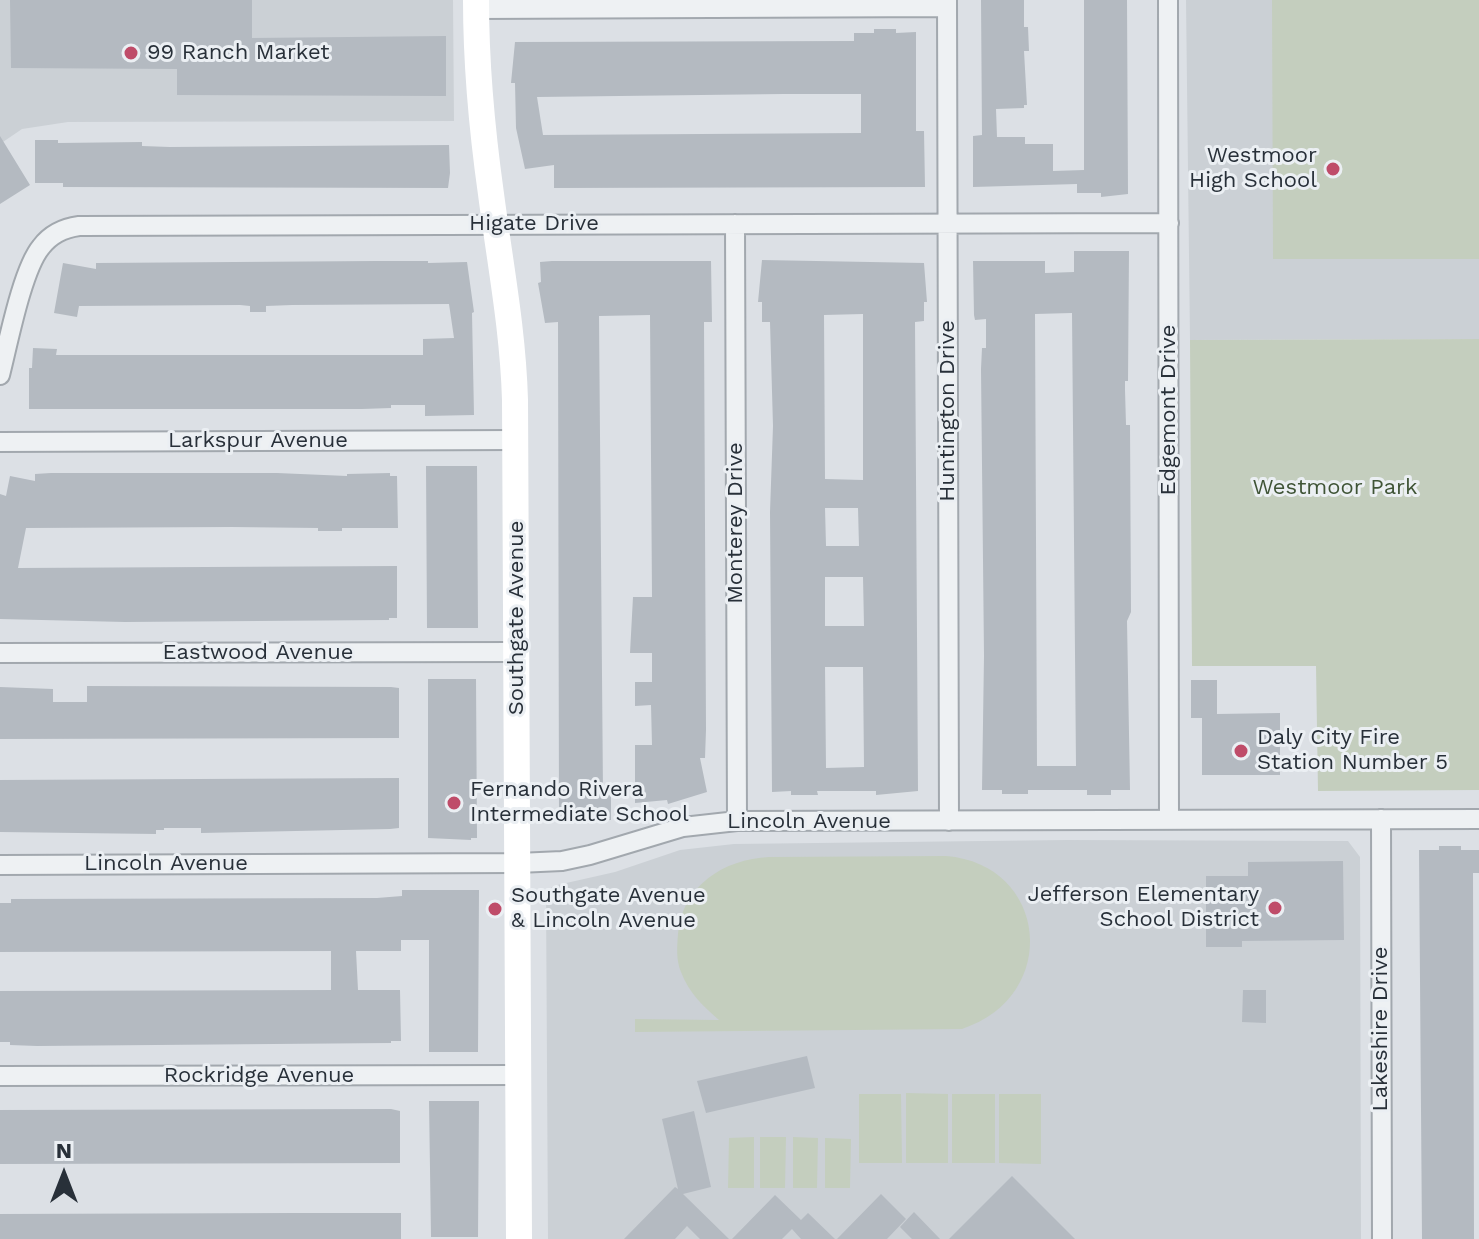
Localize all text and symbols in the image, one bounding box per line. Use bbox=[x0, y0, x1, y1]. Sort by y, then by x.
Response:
place label: 99 Ranch Market bbox=[147, 40, 330, 66]
marker: 99 Ranch Market bbox=[122, 44, 140, 62]
place label: Westmoor High School bbox=[1189, 143, 1317, 194]
marker: Westmoor High School bbox=[1324, 160, 1342, 178]
street label: Higate Drive bbox=[469, 211, 599, 237]
street label: Huntington Drive bbox=[935, 320, 961, 502]
street label: Edgemont Drive bbox=[1156, 325, 1182, 495]
street label: Larkspur Avenue bbox=[168, 428, 348, 454]
street label: Monterey Drive bbox=[723, 442, 749, 604]
park label: Westmoor Park bbox=[1252, 475, 1418, 501]
street label: Southgate Avenue bbox=[504, 521, 530, 715]
street label: Eastwood Avenue bbox=[163, 640, 353, 666]
place label: Daly City Fire Station Number 5 bbox=[1257, 725, 1448, 776]
marker: Daly City Fire Station Number 5 bbox=[1232, 742, 1250, 760]
place label: Fernando Rivera Intermediate School bbox=[470, 777, 689, 828]
marker: Fernando Rivera Intermediate School bbox=[445, 794, 463, 812]
street label: Lincoln Avenue bbox=[727, 809, 891, 835]
street label: Lincoln Avenue bbox=[84, 851, 248, 877]
place label: Jefferson Elementary School District bbox=[1027, 882, 1259, 934]
place label: Southgate Avenue & Lincoln Avenue bbox=[511, 883, 706, 934]
marker: Jefferson Elementary School District bbox=[1266, 899, 1284, 917]
marker: Southgate Avenue & Lincoln Avenue bbox=[486, 900, 504, 918]
street label: Lakeshire Drive bbox=[1368, 947, 1394, 1111]
street label: Rockridge Avenue bbox=[164, 1063, 354, 1089]
north arrow bbox=[24, 1135, 104, 1215]
text: N bbox=[56, 1138, 72, 1163]

